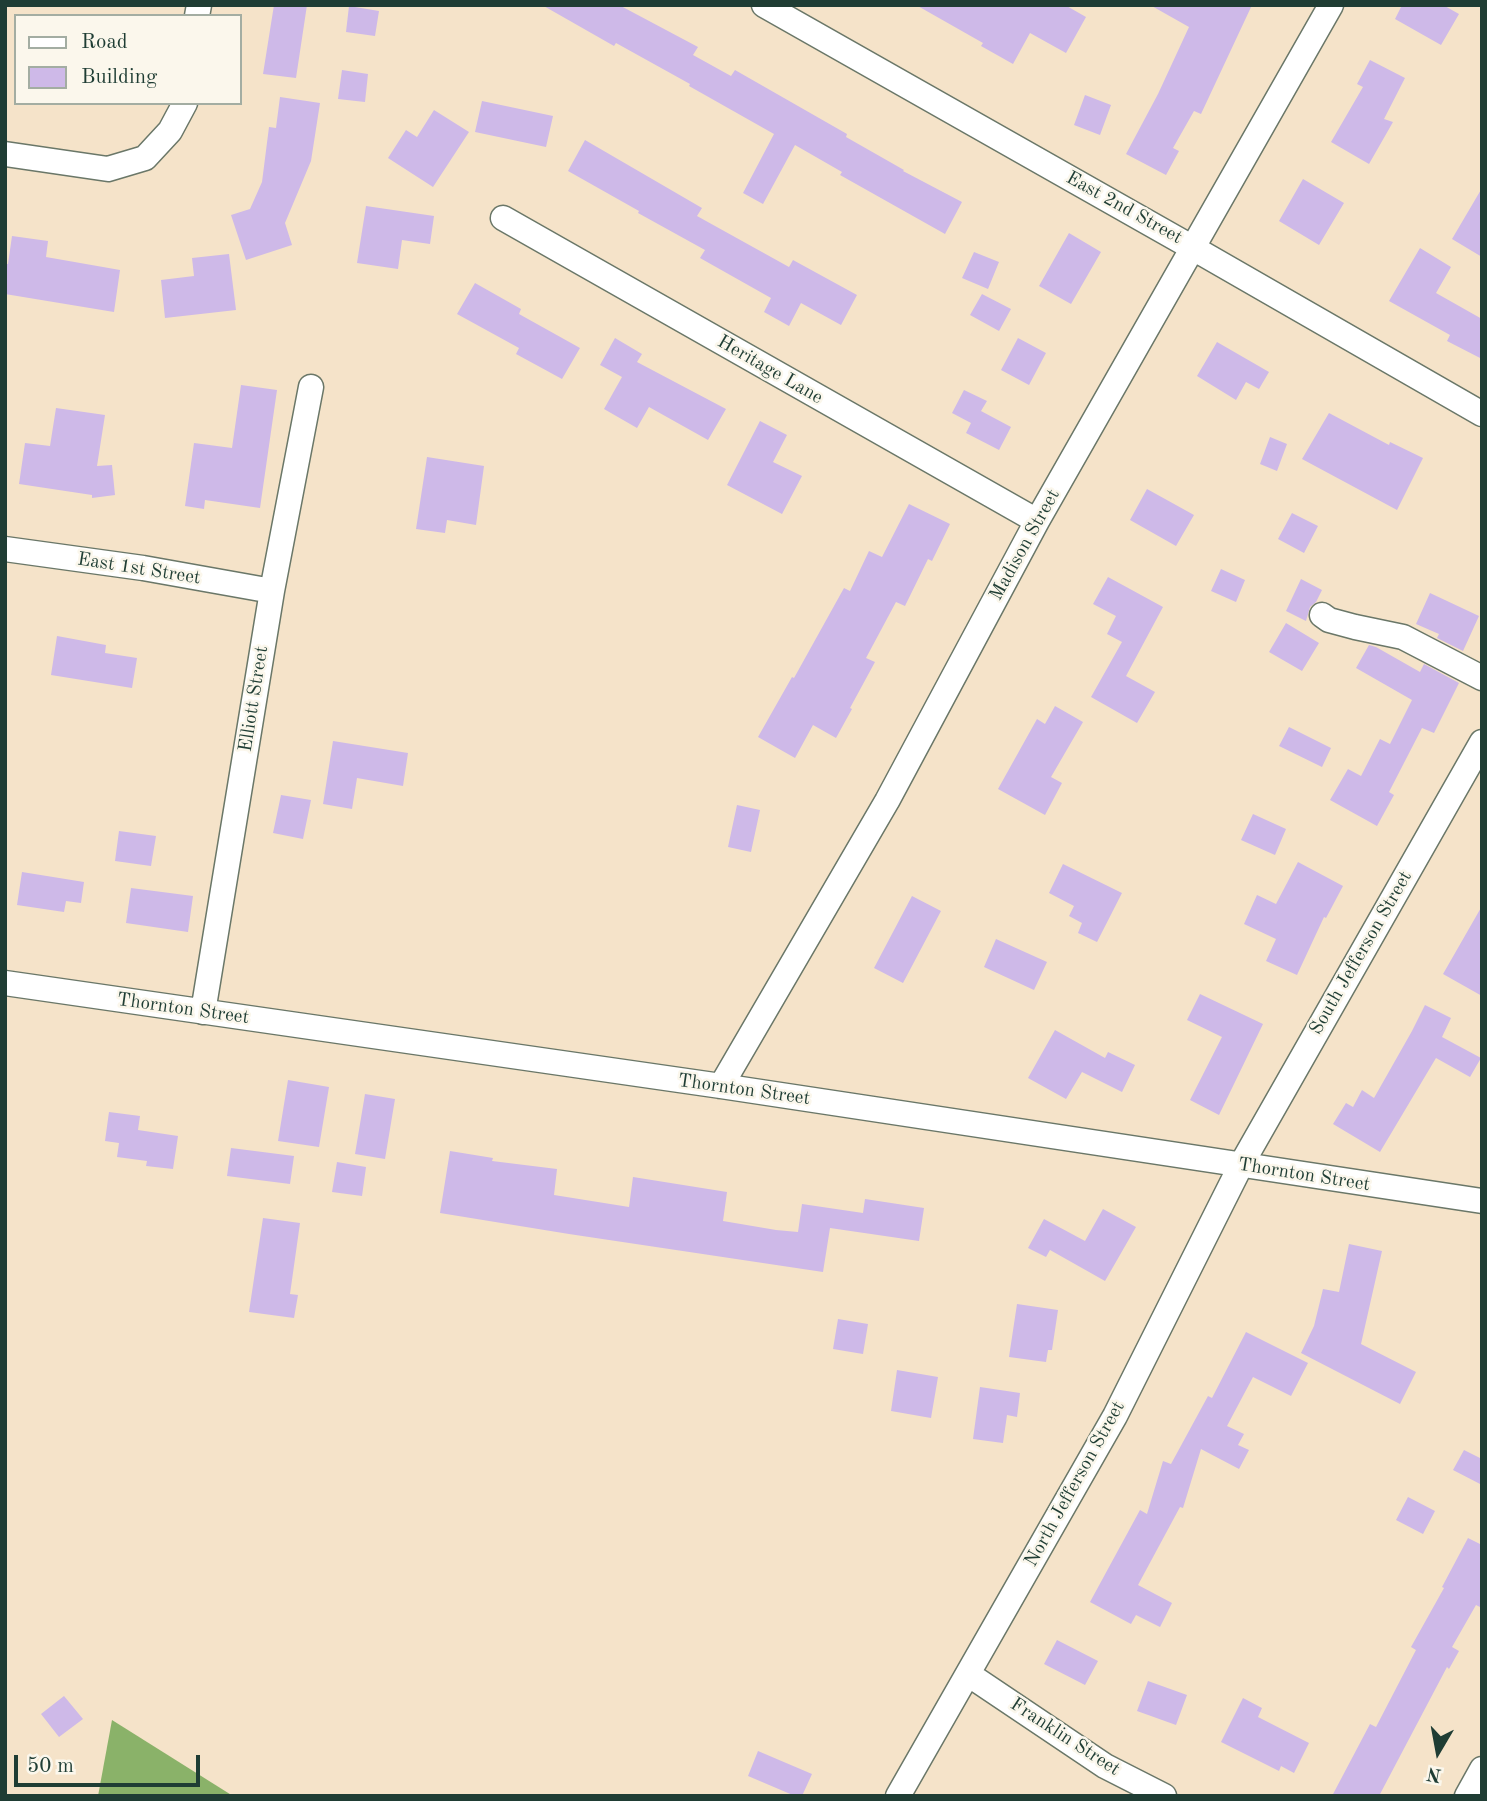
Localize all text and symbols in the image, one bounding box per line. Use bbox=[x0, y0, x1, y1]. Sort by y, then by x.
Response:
legend bbox=[14, 14, 242, 105]
text: Road bbox=[81, 32, 128, 53]
text: Building bbox=[81, 67, 157, 88]
street label: East 2nd Street bbox=[1062, 167, 1186, 249]
street label: Heritage Lane bbox=[713, 331, 827, 409]
street label: Madison Street bbox=[985, 485, 1065, 605]
street label: East 1st Street bbox=[76, 548, 202, 590]
street label: Elliott Street bbox=[234, 644, 274, 754]
street label: South Jefferson Street bbox=[1305, 867, 1417, 1039]
street label: Thornton Street bbox=[115, 988, 251, 1030]
street label: Thornton Street bbox=[676, 1069, 812, 1111]
street label: Thornton Street bbox=[1236, 1153, 1372, 1197]
street label: North Jefferson Street bbox=[1020, 1397, 1130, 1571]
street label: Franklin Street bbox=[1006, 1693, 1124, 1781]
north arrow bbox=[1403, 1717, 1473, 1787]
scale bar bbox=[18, 1742, 203, 1786]
text: 50 m bbox=[27, 1756, 74, 1777]
text: N bbox=[1425, 1763, 1443, 1784]

